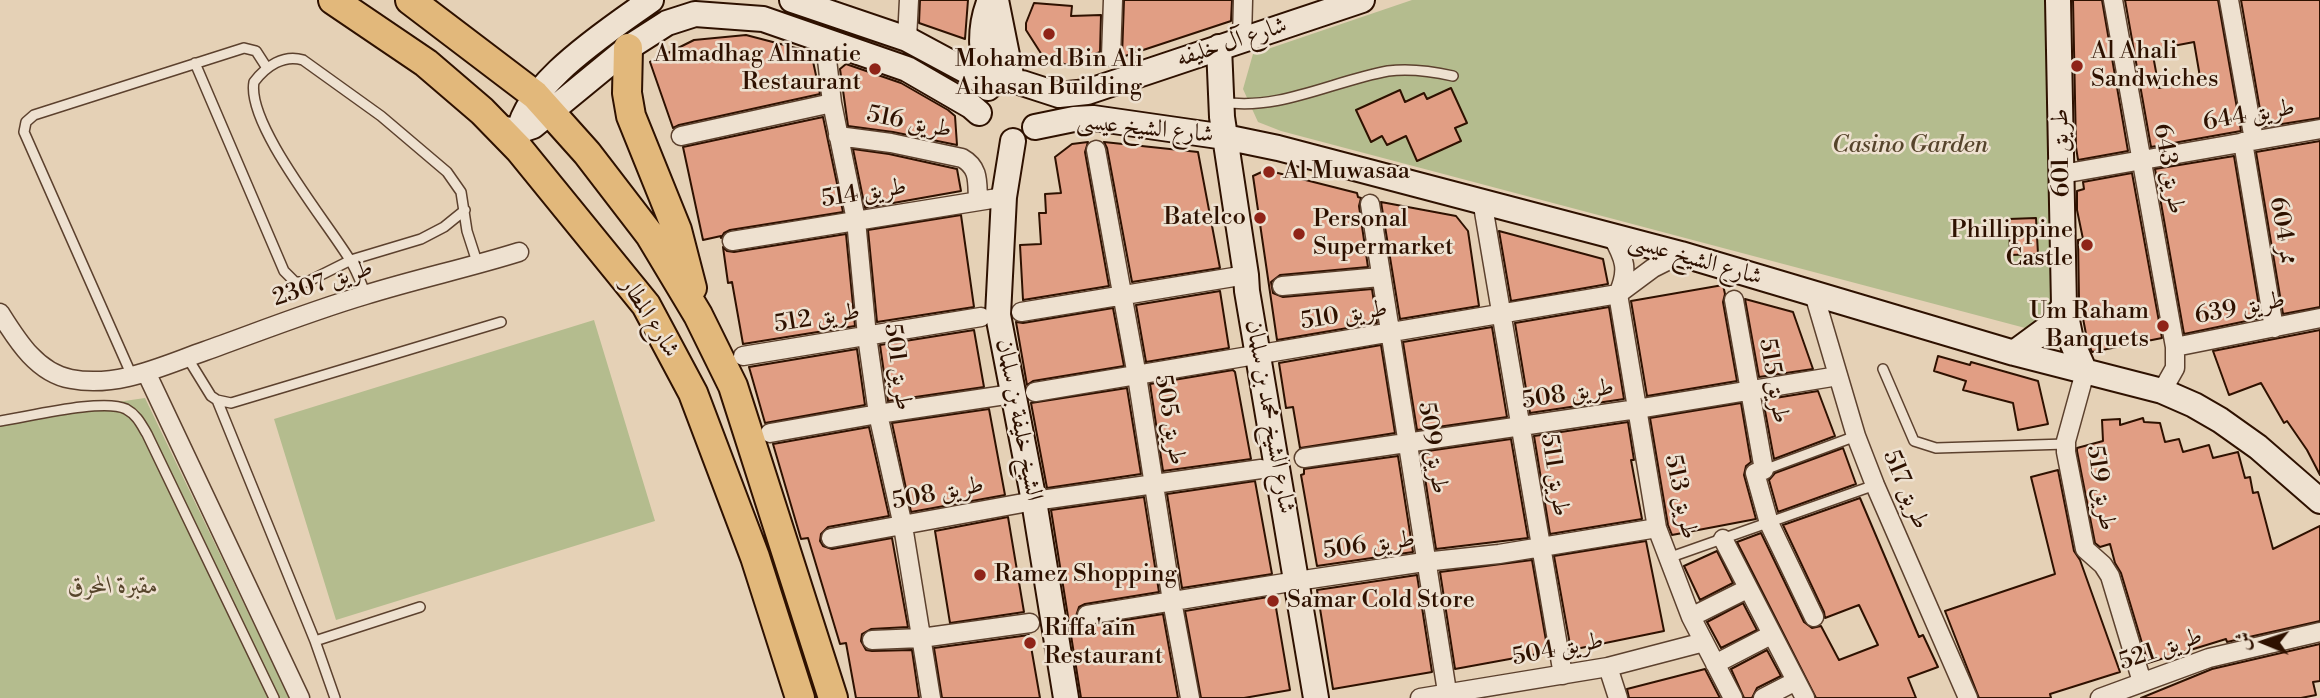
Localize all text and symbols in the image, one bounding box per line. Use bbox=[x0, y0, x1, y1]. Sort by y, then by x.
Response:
street label: شارع آل خليفه bbox=[1173, 12, 1291, 74]
marker: Mohamed Bin Ali Aihasan Building bbox=[1041, 26, 1057, 42]
place label: Al Ahali Sandwiches bbox=[2091, 38, 2218, 94]
place label: Almadhag Alnnatie Restaurant bbox=[654, 41, 861, 97]
place label: Mohamed Bin Ali Aihasan Building bbox=[955, 46, 1143, 102]
marker: Al Ahali Sandwiches bbox=[2069, 58, 2085, 74]
marker: Almadhag Alnnatie Restaurant bbox=[867, 61, 883, 77]
street label: طريق 644 bbox=[2201, 94, 2297, 138]
street label: طريق 516 bbox=[864, 101, 954, 145]
street label: شارع الشيخ عيسى bbox=[1075, 107, 1215, 151]
street label: طريق 601 bbox=[2047, 108, 2077, 198]
street label: طريق 643 bbox=[2146, 121, 2190, 217]
park label: Casino Garden bbox=[1832, 132, 1988, 160]
place label: Al Muwasaa bbox=[1283, 158, 1410, 186]
marker: Al Muwasaa bbox=[1261, 164, 1277, 180]
street label: طريق 514 bbox=[819, 173, 909, 215]
street label: ممر 604 bbox=[2262, 195, 2302, 267]
place label: Batelco bbox=[1164, 204, 1246, 232]
place label: Personal Supermarket bbox=[1313, 206, 1453, 262]
marker: Batelco bbox=[1252, 210, 1268, 226]
place label: Phillippine Castle bbox=[1950, 217, 2073, 273]
marker: Personal Supermarket bbox=[1291, 226, 1307, 242]
street label: شارع الشيخ عيسى bbox=[1625, 227, 1765, 293]
marker: Phillippine Castle bbox=[2079, 237, 2095, 253]
street label: طريق 2307 bbox=[269, 254, 377, 314]
street label: شارع المطار bbox=[613, 273, 685, 363]
street label: طريق 639 bbox=[2193, 286, 2287, 332]
street label: طريق 510 bbox=[1299, 295, 1389, 337]
street label: طريق 512 bbox=[772, 298, 862, 340]
place label: Um Raham Banquets bbox=[2029, 298, 2149, 354]
street label: شارع الشيخ محمد بن سلمان bbox=[1238, 318, 1300, 516]
marker: Um Raham Banquets bbox=[2155, 318, 2171, 334]
street label: طريق 501 bbox=[877, 322, 917, 412]
street label: طريق 515 bbox=[1751, 336, 1795, 426]
street label: الشيخ خليفة بن سلمان bbox=[988, 337, 1048, 503]
street label: طريق 505 bbox=[1147, 373, 1191, 467]
street label: طريق 508 bbox=[1520, 374, 1616, 416]
street label: طريق 509 bbox=[1411, 400, 1453, 496]
street label: طريق 511 bbox=[1533, 432, 1575, 518]
street label: طريق 519 bbox=[2079, 443, 2121, 533]
street label: طريق 517 bbox=[1875, 446, 1935, 534]
street label: طريق 513 bbox=[1657, 452, 1703, 542]
street label: طريق 508 bbox=[890, 471, 986, 517]
street label: طريق 506 bbox=[1321, 525, 1417, 567]
place label: Ramez Shopping bbox=[994, 561, 1177, 589]
marker: Ramez Shopping bbox=[972, 567, 988, 583]
park label: مقبرة المحرق bbox=[68, 573, 158, 601]
place label: Samar Cold Store bbox=[1287, 587, 1475, 615]
marker: Samar Cold Store bbox=[1265, 593, 1281, 609]
north arrow bbox=[2229, 607, 2299, 677]
place label: Riffa'ain Restaurant bbox=[1044, 615, 1163, 671]
street label: طريق 521 bbox=[2115, 622, 2207, 678]
street label: طريق 504 bbox=[1510, 627, 1606, 673]
text: ش bbox=[2231, 631, 2255, 651]
marker: Riffa'ain Restaurant bbox=[1022, 635, 1038, 651]

